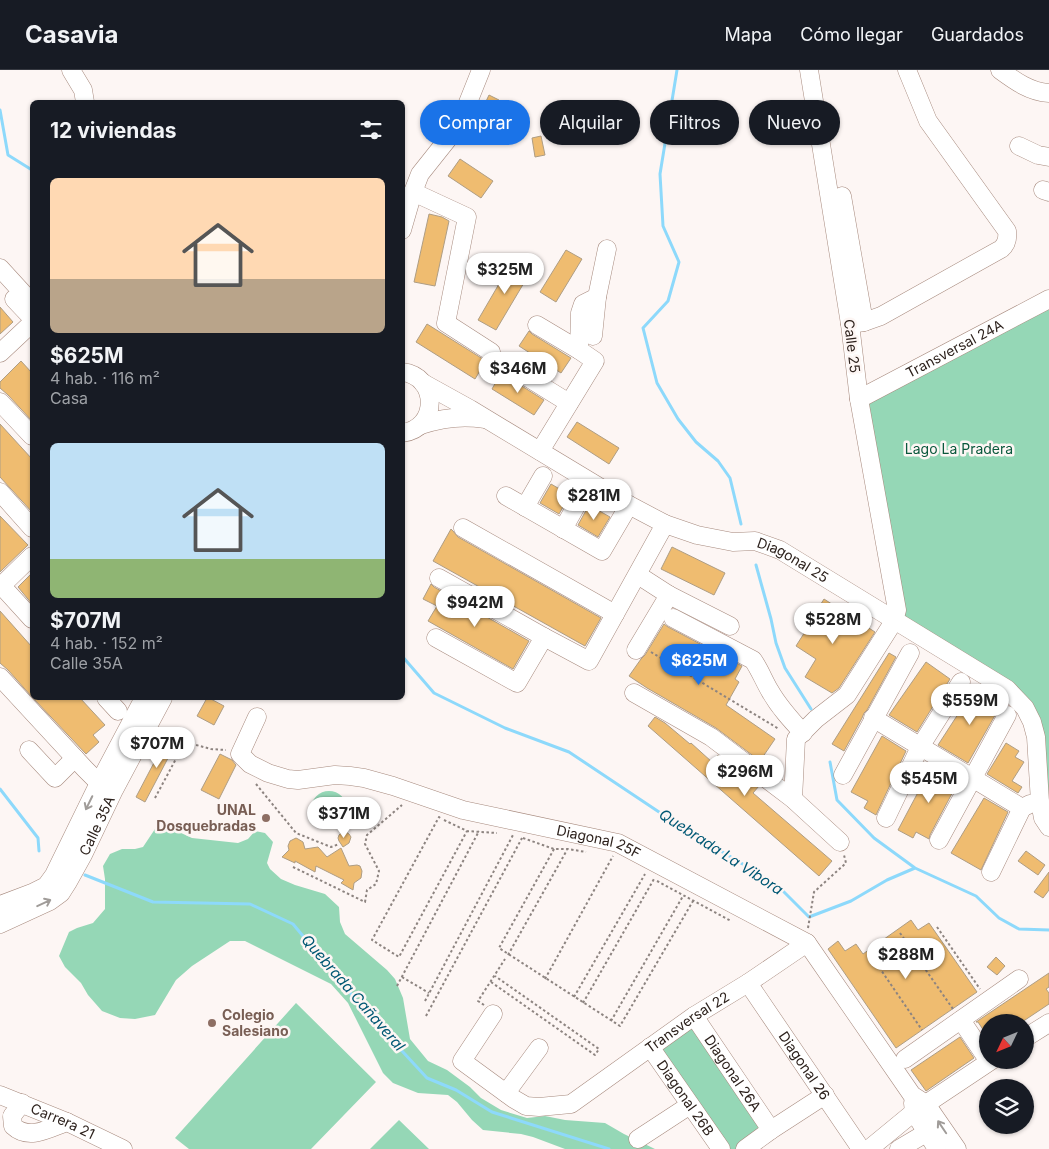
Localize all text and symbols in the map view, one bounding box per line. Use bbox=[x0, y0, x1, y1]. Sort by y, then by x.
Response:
text: Casavia bbox=[25, 20, 118, 49]
text: Mapa bbox=[725, 24, 772, 45]
text: Cómo llegar bbox=[800, 24, 903, 45]
text: Guardados bbox=[931, 24, 1024, 45]
chip: Comprar bbox=[420, 100, 530, 145]
chip: Alquilar bbox=[540, 100, 640, 145]
chip: Filtros bbox=[650, 100, 739, 145]
chip: Nuevo bbox=[749, 100, 840, 145]
icon: filters bbox=[357, 116, 385, 144]
text: 12 viviendas bbox=[50, 118, 177, 143]
icon: home bbox=[173, 210, 263, 300]
pin: $325M bbox=[470, 252, 540, 295]
text: $325M bbox=[477, 259, 533, 279]
street label: Transversal 24A bbox=[903, 315, 1006, 381]
street label: Calle 25 bbox=[841, 318, 864, 374]
text: $625M bbox=[50, 343, 124, 368]
pin: $346M bbox=[483, 352, 553, 394]
text: $346M bbox=[490, 358, 546, 378]
text: 4 hab. · 116 m² bbox=[50, 368, 160, 388]
text: Casa bbox=[50, 388, 88, 408]
park label: Lago La Pradera bbox=[905, 440, 1013, 457]
icon: home bbox=[173, 475, 263, 565]
pin: $281M bbox=[559, 478, 629, 521]
text: $281M bbox=[568, 485, 620, 505]
street label: Diagonal 25 bbox=[755, 533, 832, 586]
pin: $942M bbox=[440, 586, 510, 628]
text: $942M bbox=[447, 592, 503, 612]
pin: $528M bbox=[798, 602, 868, 645]
text: $707M bbox=[50, 608, 121, 633]
text: $528M bbox=[805, 609, 861, 629]
text: 4 hab. · 152 m² bbox=[50, 633, 163, 653]
pin: $625M bbox=[664, 644, 734, 686]
text: $625M bbox=[671, 650, 727, 670]
text: Calle 35A bbox=[50, 653, 123, 673]
pin: $559M bbox=[935, 684, 1005, 726]
text: $559M bbox=[942, 690, 998, 710]
pin: $707M bbox=[122, 726, 192, 769]
text: $707M bbox=[130, 733, 184, 753]
pin: $296M bbox=[710, 754, 780, 797]
text: $296M bbox=[717, 761, 773, 781]
pin: $545M bbox=[894, 762, 964, 804]
text: $545M bbox=[901, 768, 957, 788]
street label: Calle 35A bbox=[75, 793, 118, 858]
one-way arrow bbox=[84, 795, 93, 810]
pin: $371M bbox=[309, 796, 379, 839]
place label: UNAL Dosquebradas bbox=[156, 801, 256, 834]
text: $371M bbox=[318, 803, 370, 823]
water label: Quebrada La Vibora bbox=[656, 804, 787, 899]
marker: UNAL Dosquebradas bbox=[260, 812, 272, 824]
street label: Diagonal 25F bbox=[555, 821, 644, 862]
one-way arrow bbox=[36, 898, 51, 908]
water label: Quebrada Cañaveral bbox=[298, 930, 409, 1055]
pin: $288M bbox=[871, 938, 941, 980]
text: $288M bbox=[878, 944, 934, 964]
street label: Transversal 22 bbox=[642, 988, 732, 1056]
place label: Colegio Salesiano bbox=[222, 1006, 289, 1039]
north arrow bbox=[979, 1014, 1034, 1069]
map controls bbox=[979, 1014, 1034, 1134]
marker: Colegio Salesiano bbox=[206, 1017, 218, 1029]
street label: Diagonal 26 bbox=[775, 1028, 834, 1103]
street label: Diagonal 26A bbox=[701, 1031, 765, 1115]
street label: Diagonal 26B bbox=[654, 1057, 718, 1139]
button: layers bbox=[979, 1079, 1034, 1134]
street label: Carrera 21 bbox=[28, 1099, 98, 1142]
one-way arrow bbox=[937, 1120, 947, 1134]

